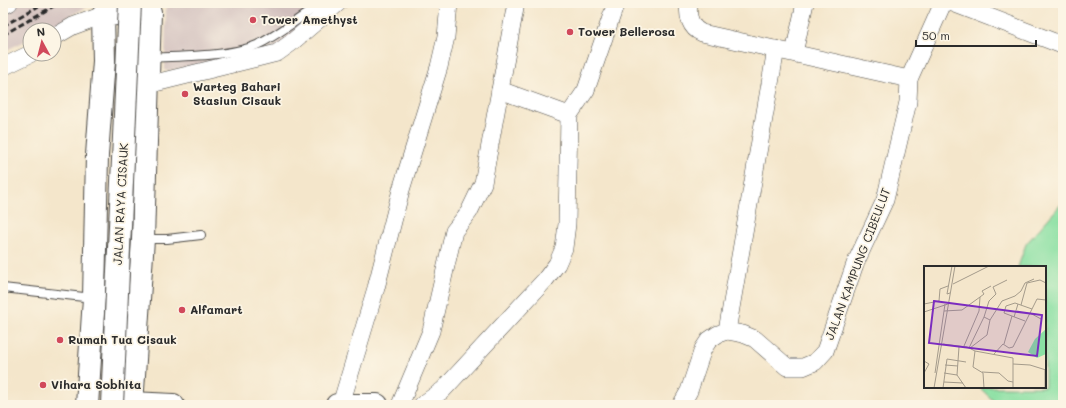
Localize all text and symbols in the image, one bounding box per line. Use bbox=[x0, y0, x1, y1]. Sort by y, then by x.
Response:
place label: Tower Amethyst bbox=[261, 11, 358, 27]
marker: Tower Amethyst bbox=[248, 15, 258, 25]
north arrow bbox=[22, 22, 62, 62]
scale bar bbox=[916, 22, 1036, 48]
place label: Tower Bellerosa bbox=[578, 23, 675, 39]
text: N bbox=[36, 24, 46, 40]
marker: Tower Bellerosa bbox=[565, 27, 575, 37]
text: 50 m bbox=[922, 27, 950, 43]
place label: Warteg Bahari Stasiun Cisauk bbox=[193, 78, 281, 108]
marker: Warteg Bahari Stasiun Cisauk bbox=[180, 89, 190, 99]
street label: JALAN RAYA CISAUK bbox=[109, 142, 131, 265]
street label: JALAN KAMPUNG CIBEULUT bbox=[821, 185, 894, 342]
inset map bbox=[924, 266, 1046, 388]
place label: Alfamart bbox=[190, 301, 243, 317]
marker: Alfamart bbox=[177, 305, 187, 315]
place label: Rumah Tua Cisauk bbox=[68, 331, 177, 347]
marker: Rumah Tua Cisauk bbox=[55, 335, 65, 345]
place label: Vihara Sobhita bbox=[51, 376, 141, 392]
marker: Vihara Sobhita bbox=[38, 380, 48, 390]

